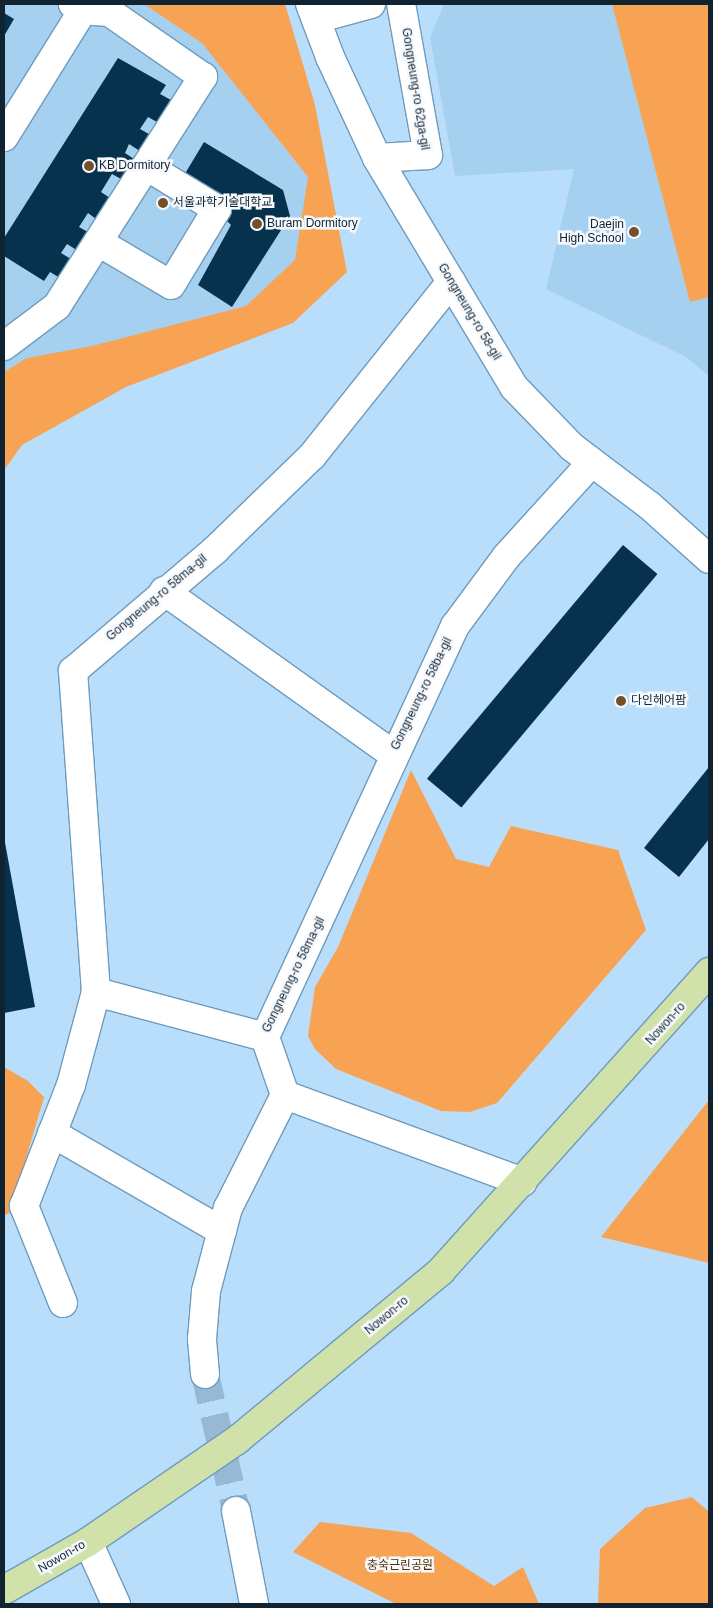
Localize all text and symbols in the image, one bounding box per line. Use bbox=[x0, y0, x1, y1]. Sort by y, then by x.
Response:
street label: Gongneung-ro 62ga-gil bbox=[398, 27, 432, 151]
place label: KB Dormitory bbox=[99, 159, 170, 173]
marker: KB Dormitory bbox=[83, 160, 95, 172]
place label: 서울과학기술대학교 bbox=[173, 196, 272, 210]
marker: 서울과학기술대학교 bbox=[157, 197, 169, 209]
place label: Buram Dormitory bbox=[267, 217, 358, 231]
marker: Buram Dormitory bbox=[251, 218, 263, 230]
place label: Daejin High School bbox=[559, 218, 624, 246]
marker: Daejin High School bbox=[628, 226, 640, 238]
street label: Gongneung-ro 58-gil bbox=[434, 261, 504, 363]
street label: Gongneung-ro 58ma-gil bbox=[104, 552, 210, 644]
street label: Gongneung-ro 58ba-gil bbox=[388, 635, 456, 753]
place label: 다인헤어팜 bbox=[631, 694, 686, 708]
marker: 다인헤어팜 bbox=[615, 695, 627, 707]
street label: Gongneung-ro 58ma-gil bbox=[260, 915, 328, 1035]
street label: Nowon-ro bbox=[643, 1000, 689, 1048]
street label: Nowon-ro bbox=[362, 1294, 412, 1338]
street label: Nowon-ro bbox=[36, 1538, 88, 1576]
park label: 충숙근린공원 bbox=[367, 1559, 433, 1573]

